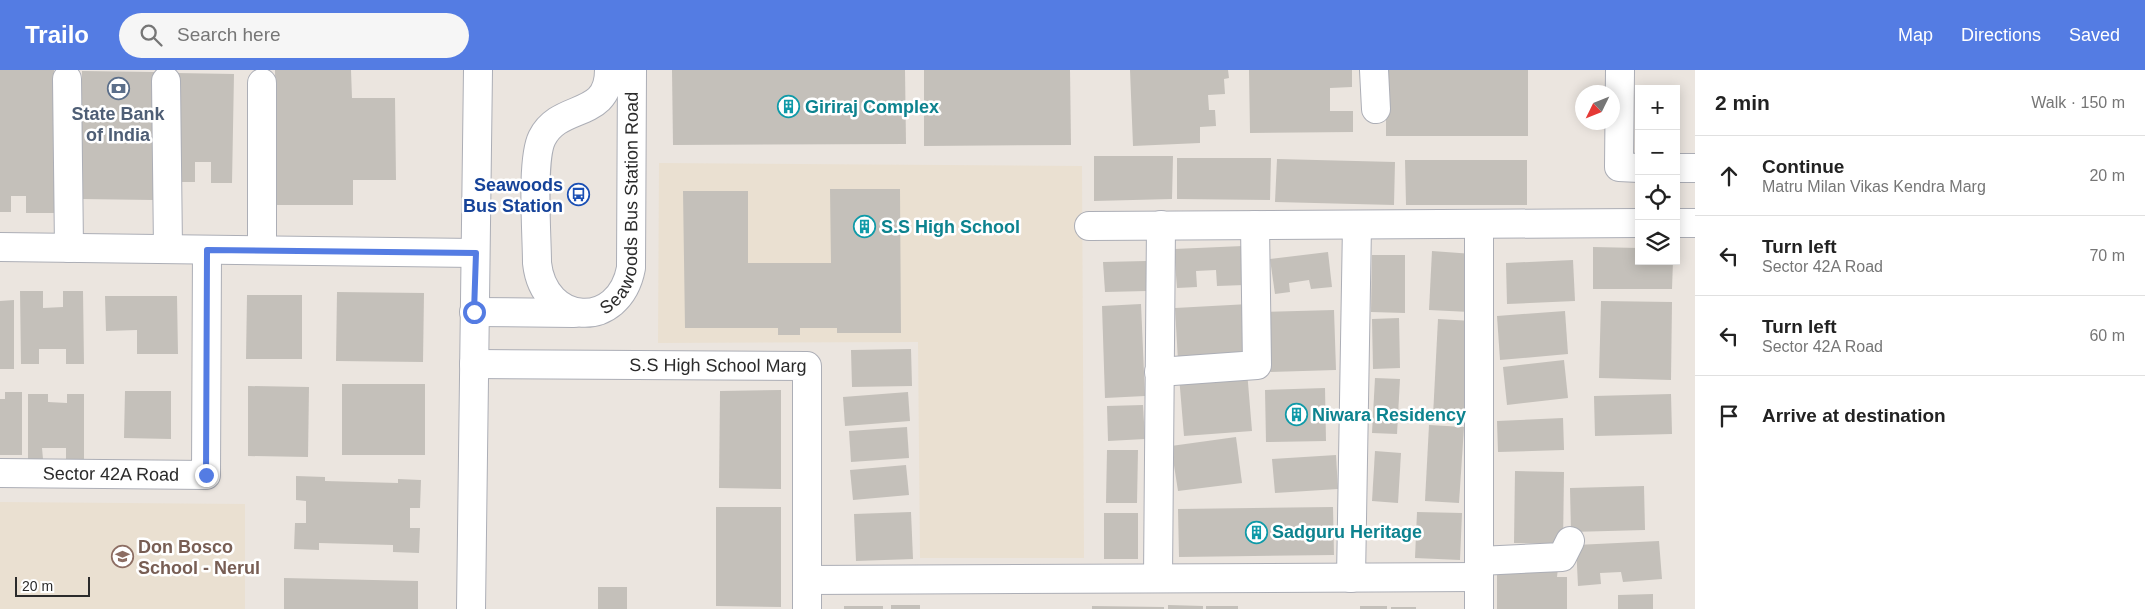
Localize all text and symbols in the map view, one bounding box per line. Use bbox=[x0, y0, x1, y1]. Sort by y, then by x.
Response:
search box bbox=[119, 13, 469, 58]
text: Trailo bbox=[25, 21, 89, 48]
icon: search bbox=[137, 21, 165, 49]
text: Search here bbox=[177, 24, 281, 45]
text: Map bbox=[1898, 25, 1933, 45]
text: Directions bbox=[1961, 25, 2041, 45]
text: Saved bbox=[2069, 25, 2120, 45]
bank icon: State Bank of India bbox=[106, 77, 130, 101]
north arrow bbox=[1575, 85, 1620, 130]
map controls bbox=[1635, 85, 1680, 265]
button: + bbox=[1635, 85, 1680, 130]
text: 2 min bbox=[1715, 91, 1770, 114]
street label: Seawoods Bus Station Road bbox=[596, 92, 642, 318]
text: Walk · 150 m bbox=[2031, 94, 2125, 111]
building icon: Giriraj Complex bbox=[777, 95, 801, 119]
place label: Giriraj Complex bbox=[805, 97, 939, 117]
place label: State Bank of India bbox=[71, 104, 165, 145]
button: − bbox=[1635, 130, 1680, 175]
text: Continue bbox=[1762, 156, 1844, 177]
icon: ahead bbox=[1715, 162, 1743, 190]
text: 20 m bbox=[2089, 167, 2125, 184]
place label: Seawoods Bus Station bbox=[463, 175, 563, 216]
button: locate bbox=[1635, 175, 1680, 220]
text: Matru Milan Vikas Kendra Marg bbox=[1762, 178, 1986, 195]
bus stop icon: Seawoods Bus Station bbox=[567, 183, 591, 207]
building icon: S.S High School bbox=[853, 215, 877, 239]
place label: S.S High School bbox=[881, 217, 1020, 237]
button: layers bbox=[1635, 220, 1680, 265]
text: Turn left bbox=[1762, 236, 1837, 257]
icon: left bbox=[1715, 242, 1743, 270]
text: 70 m bbox=[2089, 247, 2125, 264]
text: Sector 42A Road bbox=[1762, 258, 1883, 275]
route start bbox=[463, 301, 486, 324]
text: Turn left bbox=[1762, 316, 1837, 337]
icon: left bbox=[1715, 322, 1743, 350]
text: 60 m bbox=[2089, 327, 2125, 344]
text: Sector 42A Road bbox=[1762, 338, 1883, 355]
street label: S.S High School Marg bbox=[629, 355, 807, 376]
icon: arrive bbox=[1715, 402, 1743, 430]
building icon: Niwara Residency bbox=[1284, 403, 1308, 427]
place label: Niwara Residency bbox=[1312, 405, 1466, 425]
text: Arrive at destination bbox=[1762, 405, 1946, 426]
street label: Sector 42A Road bbox=[43, 463, 179, 485]
route end bbox=[195, 464, 218, 487]
building icon: Sadguru Heritage bbox=[1244, 520, 1268, 544]
place label: Sadguru Heritage bbox=[1272, 522, 1422, 542]
place label: Don Bosco School - Nerul bbox=[138, 537, 260, 578]
school or university icon: Don Bosco School - Nerul bbox=[110, 545, 134, 569]
scale bar bbox=[15, 574, 90, 597]
text: 20 m bbox=[22, 578, 53, 594]

